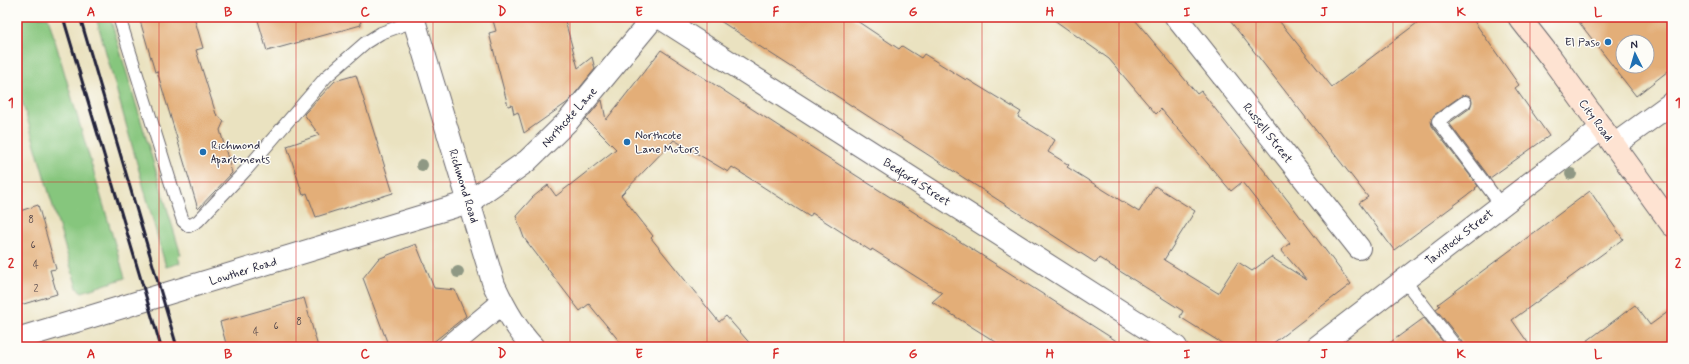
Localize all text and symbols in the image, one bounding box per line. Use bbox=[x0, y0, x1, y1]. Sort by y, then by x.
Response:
text: A bbox=[87, 4, 95, 21]
text: B bbox=[224, 4, 233, 21]
text: C bbox=[360, 4, 370, 21]
text: D bbox=[498, 4, 507, 21]
text: E bbox=[635, 4, 643, 21]
text: F bbox=[773, 4, 780, 21]
text: G bbox=[909, 4, 918, 21]
text: H bbox=[1046, 4, 1055, 21]
text: I bbox=[1184, 4, 1191, 21]
text: J bbox=[1320, 4, 1328, 21]
text: K bbox=[1456, 4, 1466, 21]
text: L bbox=[1594, 4, 1603, 21]
north arrow bbox=[1615, 34, 1655, 74]
place label: El Paso bbox=[1565, 35, 1600, 51]
marker: El Paso bbox=[1603, 37, 1613, 47]
text: N bbox=[1630, 38, 1638, 52]
street label: Northcote Lane bbox=[538, 84, 601, 151]
text: 1 bbox=[8, 95, 14, 112]
text: 1 bbox=[1675, 95, 1681, 112]
street label: City Road bbox=[1574, 96, 1616, 145]
street label: Russell Street bbox=[1239, 100, 1296, 167]
place label: Northcote Lane Motors bbox=[635, 128, 699, 158]
marker: Northcote Lane Motors bbox=[622, 137, 632, 147]
place label: Richmond Apartments bbox=[211, 138, 270, 168]
marker: Richmond Apartments bbox=[198, 147, 208, 157]
street label: Richmond Road bbox=[444, 147, 482, 225]
street label: Bedford Street bbox=[879, 155, 954, 212]
street label: Tavistock Street bbox=[1422, 206, 1497, 270]
house number: 8 bbox=[28, 214, 34, 227]
house number: 6 bbox=[30, 239, 36, 252]
street label: Lowther Road bbox=[208, 254, 279, 290]
text: 2 bbox=[8, 255, 15, 272]
text: 2 bbox=[1675, 255, 1682, 272]
house number: 4 bbox=[33, 259, 39, 272]
house number: 2 bbox=[34, 283, 39, 296]
house number: 8 bbox=[296, 316, 302, 329]
house number: 6 bbox=[273, 320, 279, 333]
house number: 4 bbox=[253, 326, 259, 339]
text: A bbox=[87, 346, 95, 363]
text: B bbox=[224, 346, 233, 363]
text: C bbox=[360, 346, 370, 363]
text: D bbox=[498, 346, 507, 363]
text: E bbox=[635, 346, 643, 363]
text: F bbox=[773, 346, 780, 363]
text: G bbox=[909, 346, 918, 363]
text: H bbox=[1046, 346, 1055, 363]
text: I bbox=[1184, 346, 1191, 363]
text: J bbox=[1320, 346, 1328, 363]
text: K bbox=[1456, 346, 1466, 363]
text: L bbox=[1594, 346, 1603, 363]

